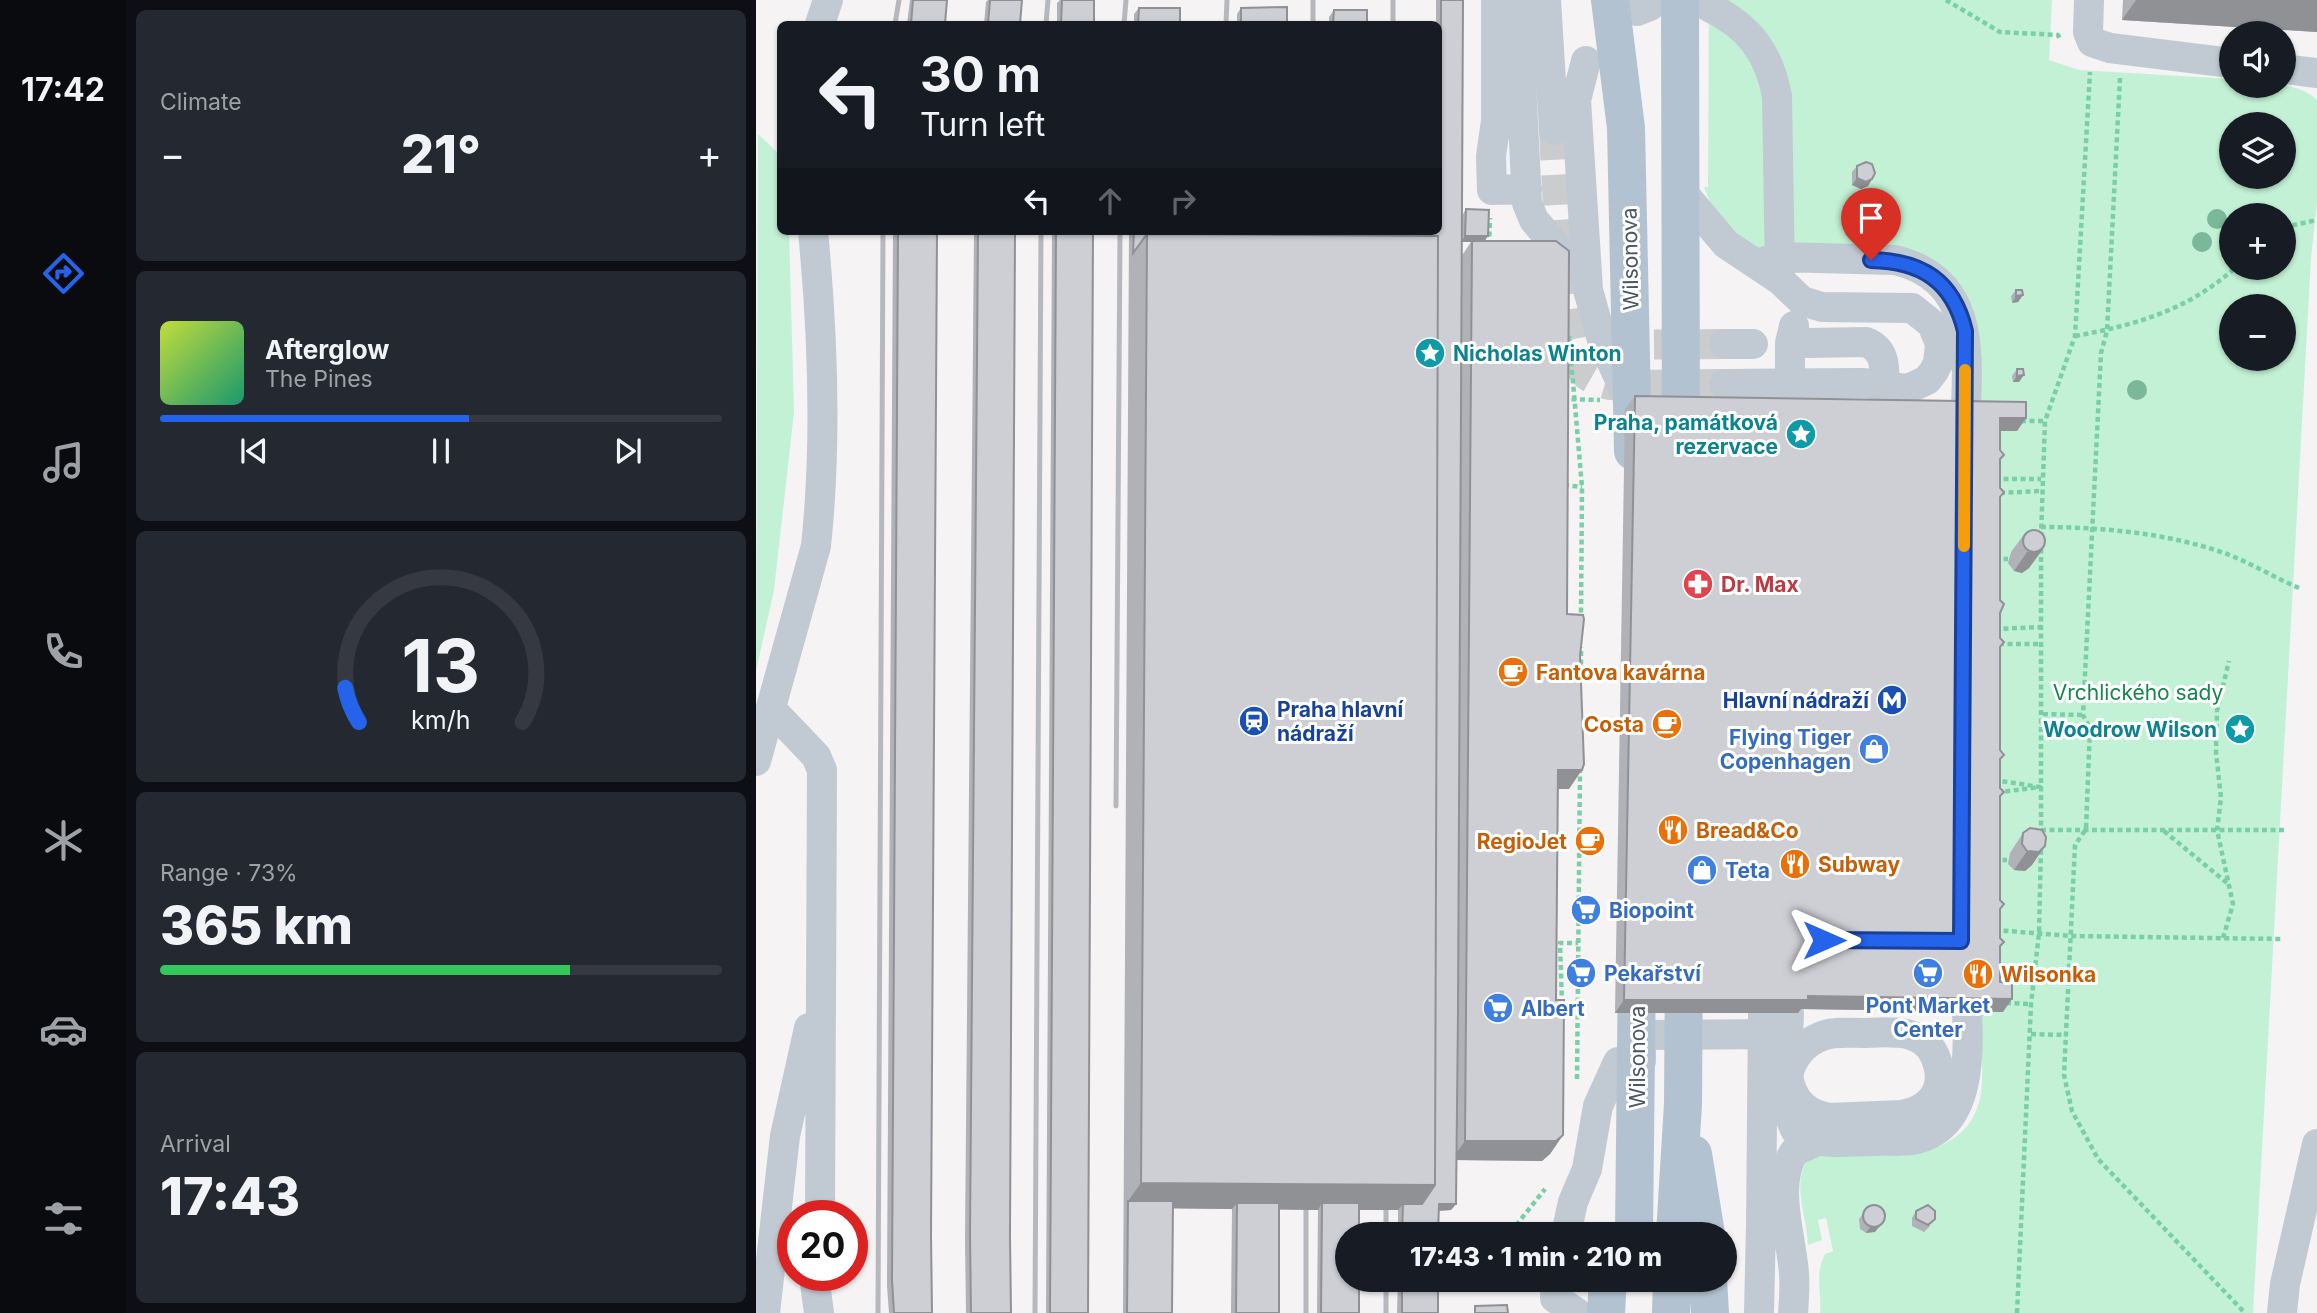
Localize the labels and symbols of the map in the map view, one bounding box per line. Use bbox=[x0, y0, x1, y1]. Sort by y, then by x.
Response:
pin bbox=[1841, 188, 1901, 260]
street label: Wilsonova bbox=[1617, 207, 1643, 311]
place icon: Nicholas Winton bbox=[1413, 336, 1447, 370]
place label: Nicholas Winton bbox=[1453, 341, 1622, 366]
place label: Praha, památková rezervace bbox=[1594, 410, 1778, 459]
place icon: Praha, památková rezervace bbox=[1784, 417, 1818, 451]
pharmacy icon: Dr. Max bbox=[1681, 567, 1715, 601]
place label: Dr. Max bbox=[1721, 572, 1799, 597]
cafe icon: Fantova kavárna bbox=[1496, 655, 1530, 689]
place label: Fantova kavárna bbox=[1536, 660, 1705, 685]
park label: Vrchlického sady bbox=[2053, 680, 2223, 705]
metro station icon: Hlavní nádraží bbox=[1875, 683, 1909, 717]
place label: Hlavní nádraží bbox=[1723, 688, 1869, 713]
place label: Praha hlavní nádraží bbox=[1277, 697, 1404, 746]
station icon: Praha hlavní nádraží bbox=[1237, 704, 1271, 738]
cafe icon: Costa bbox=[1650, 707, 1684, 741]
place label: Costa bbox=[1584, 712, 1644, 737]
place icon: Woodrow Wilson bbox=[2223, 712, 2257, 746]
place label: Woodrow Wilson bbox=[2043, 717, 2217, 742]
place label: Flying Tiger Copenhagen bbox=[1720, 725, 1851, 774]
shop icon: Flying Tiger Copenhagen bbox=[1857, 732, 1891, 766]
restaurant icon: Bread&Co bbox=[1656, 813, 1690, 847]
place label: Bread&Co bbox=[1696, 818, 1799, 843]
cafe icon: RegioJet bbox=[1573, 824, 1607, 858]
place label: RegioJet bbox=[1477, 829, 1567, 854]
restaurant icon: Subway bbox=[1778, 847, 1812, 881]
place label: Subway bbox=[1818, 852, 1900, 877]
shop icon: Teta bbox=[1685, 853, 1719, 887]
place label: Teta bbox=[1725, 858, 1770, 883]
supermarket icon: Biopoint bbox=[1569, 893, 1603, 927]
place label: Biopoint bbox=[1609, 898, 1694, 923]
position arrow bbox=[1787, 903, 1861, 977]
supermarket icon: Pekařství bbox=[1564, 956, 1598, 990]
supermarket icon: Pont Market Center bbox=[1911, 956, 1945, 990]
restaurant icon: Wilsonka bbox=[1961, 957, 1995, 991]
place label: Pekařství bbox=[1604, 961, 1701, 986]
place label: Wilsonka bbox=[2001, 962, 2096, 987]
supermarket icon: Albert bbox=[1481, 991, 1515, 1025]
place label: Pont Market Center bbox=[1866, 993, 1991, 1042]
place label: Albert bbox=[1521, 996, 1585, 1021]
street label: Wilsonova bbox=[1625, 1006, 1650, 1108]
speed limit sign: 20 bbox=[777, 1200, 868, 1291]

